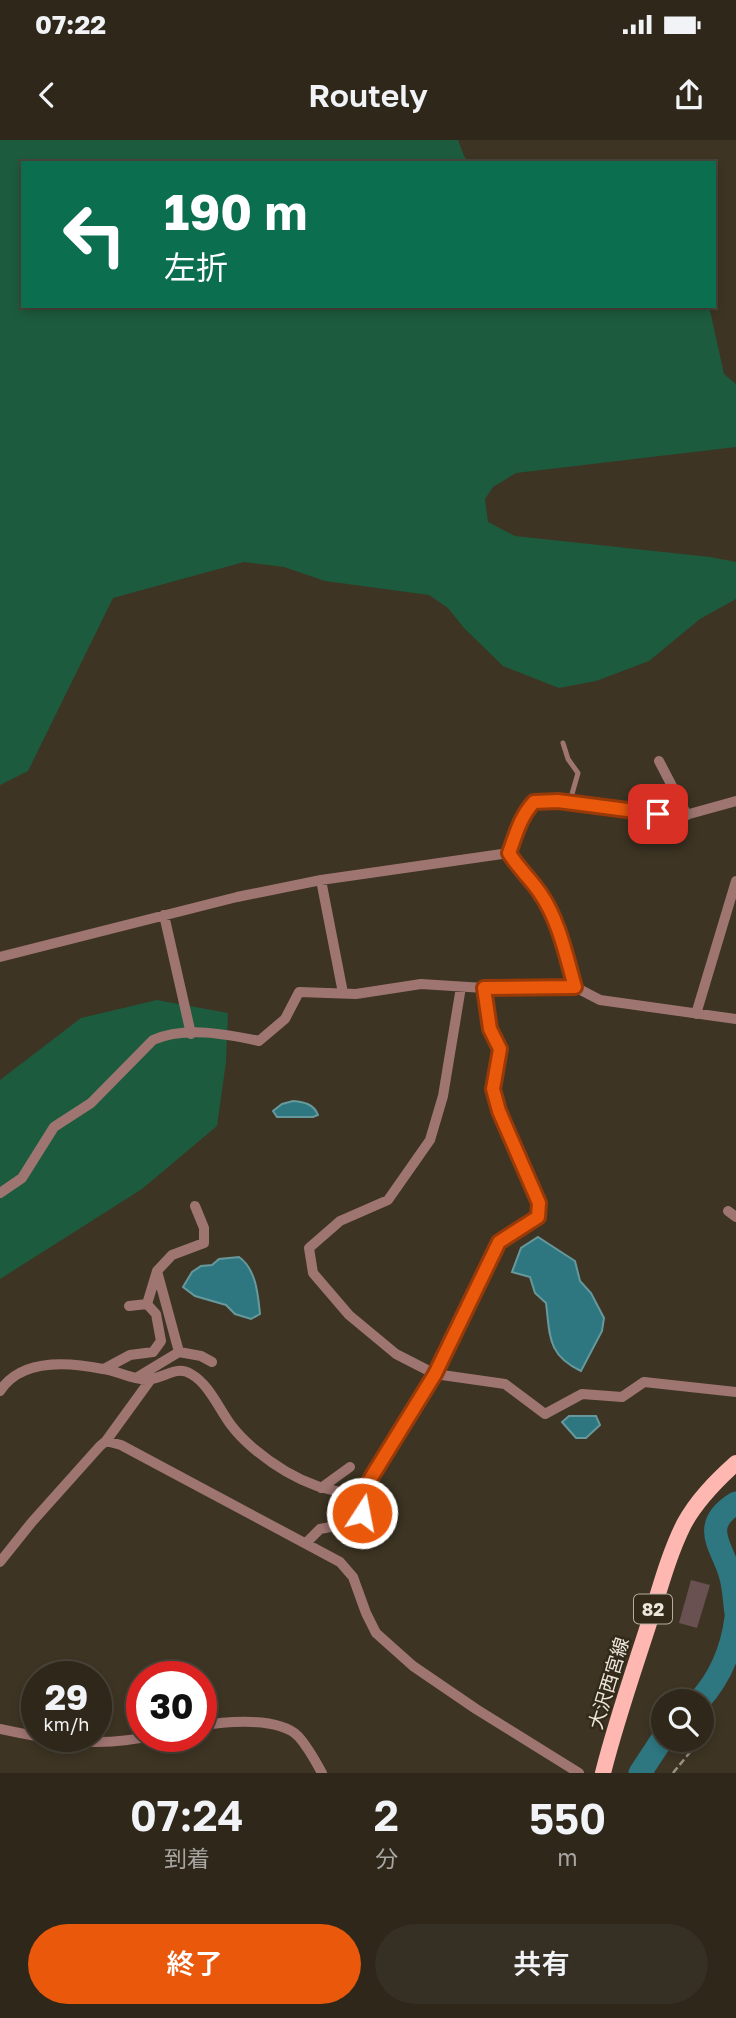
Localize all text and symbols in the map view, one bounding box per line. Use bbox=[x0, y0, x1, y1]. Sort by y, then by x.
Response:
text: 07:22 bbox=[35, 9, 106, 40]
icon: back bbox=[28, 76, 66, 114]
text: Routely bbox=[308, 76, 428, 114]
icon: share bbox=[670, 76, 708, 114]
text: 190 m bbox=[164, 182, 307, 241]
icon: left bbox=[49, 189, 140, 280]
text: 左折 bbox=[164, 248, 228, 286]
pin bbox=[628, 784, 688, 844]
icon: arrive bbox=[639, 795, 677, 833]
position arrow bbox=[325, 1476, 399, 1550]
road number: 82 bbox=[634, 1594, 672, 1624]
street label: 大沢西宮線 bbox=[583, 1634, 633, 1732]
speed limit sign: 30 bbox=[126, 1661, 217, 1752]
text: 29 bbox=[45, 1676, 88, 1718]
map controls bbox=[651, 1689, 714, 1752]
button: search bbox=[651, 1689, 714, 1752]
text: km/h bbox=[44, 1713, 89, 1735]
text: 07:24 bbox=[130, 1790, 244, 1840]
text: 2 bbox=[374, 1790, 399, 1840]
text: 550 bbox=[529, 1793, 606, 1843]
text: m bbox=[557, 1843, 578, 1871]
text: 到着 bbox=[164, 1844, 210, 1872]
text: 分 bbox=[375, 1844, 398, 1872]
button: 終了 bbox=[28, 1924, 361, 2004]
button: 共有 bbox=[375, 1924, 708, 2004]

